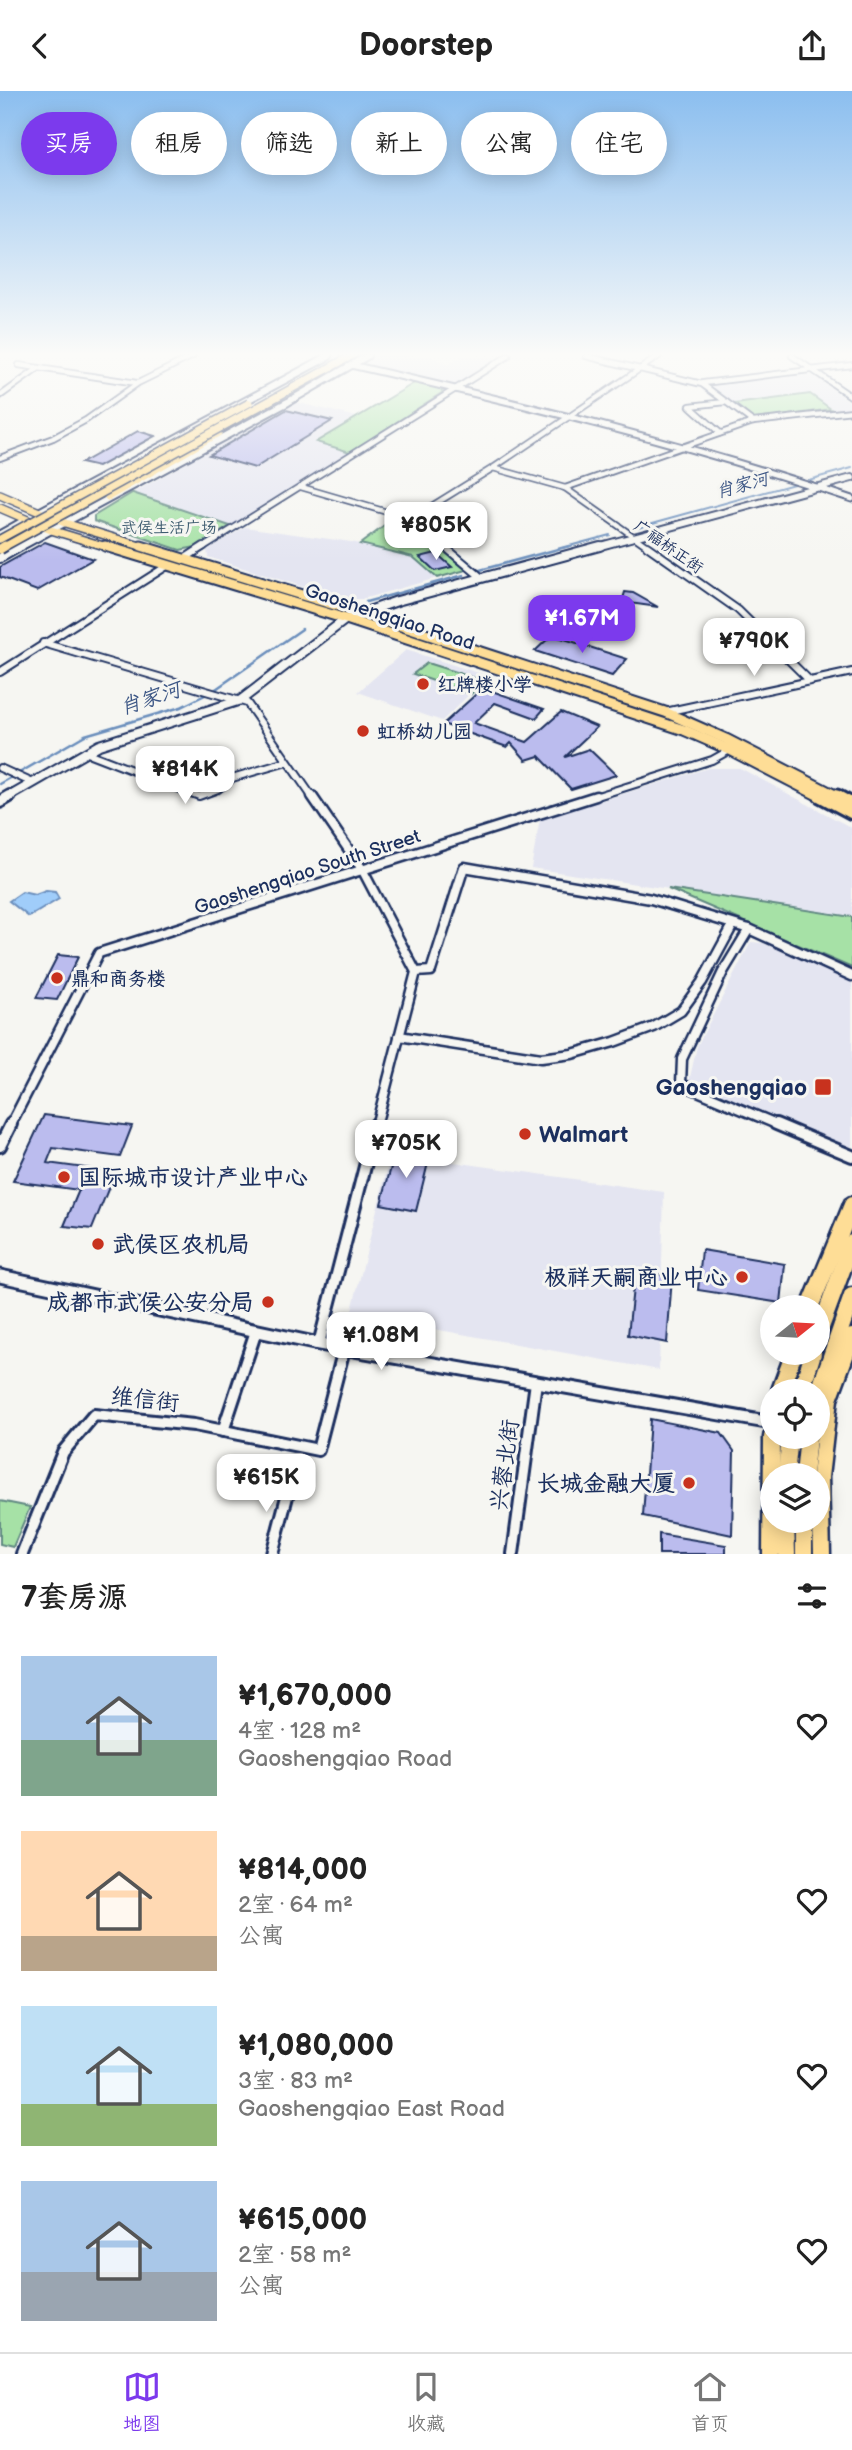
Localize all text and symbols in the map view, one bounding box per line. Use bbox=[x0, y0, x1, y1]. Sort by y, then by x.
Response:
text: Doorstep bbox=[359, 26, 493, 65]
icon: back bbox=[21, 27, 59, 65]
icon: share bbox=[793, 27, 831, 65]
chip: 买房 bbox=[21, 112, 117, 175]
chip: 租房 bbox=[131, 112, 227, 175]
chip: 筛选 bbox=[241, 112, 337, 175]
chip: 新上 bbox=[351, 112, 447, 175]
chip: 公寓 bbox=[461, 112, 557, 175]
chip: 住宅 bbox=[571, 112, 667, 175]
water label: 肖家河 bbox=[713, 468, 774, 503]
pin: ¥805K bbox=[387, 503, 485, 562]
text: ¥805K bbox=[400, 511, 472, 539]
street label: 广福桥正街 bbox=[630, 516, 706, 578]
park label: 武侯生活广场 bbox=[121, 519, 217, 538]
street label: Gaoshengqiao Road bbox=[302, 579, 477, 656]
pin: ¥1.67M bbox=[525, 595, 639, 655]
text: ¥1.67M bbox=[544, 604, 620, 632]
pin: ¥790K bbox=[705, 619, 803, 678]
text: ¥790K bbox=[719, 627, 789, 655]
place label: 红牌楼小学 bbox=[437, 674, 532, 697]
water label: 肖家河 bbox=[116, 676, 187, 720]
marker: 红牌楼小学 bbox=[415, 676, 431, 692]
place label: 虹桥幼儿园 bbox=[377, 721, 472, 744]
marker: 虹桥幼儿园 bbox=[355, 723, 371, 739]
pin: ¥814K bbox=[136, 747, 234, 806]
text: ¥814K bbox=[152, 755, 218, 783]
street label: Gaoshengqiao South Street bbox=[191, 825, 424, 920]
place label: 鼎和商务楼 bbox=[71, 968, 166, 991]
marker: 鼎和商务楼 bbox=[49, 970, 65, 986]
place label: Gaoshengqiao bbox=[656, 1074, 807, 1102]
marker: Gaoshengqiao bbox=[813, 1077, 833, 1097]
pin: ¥705K bbox=[357, 1121, 455, 1180]
place label: Walmart bbox=[539, 1121, 628, 1149]
marker: Walmart bbox=[517, 1126, 533, 1142]
text: ¥705K bbox=[371, 1129, 441, 1157]
place label: 国际城市设计产业中心 bbox=[78, 1164, 308, 1192]
marker: 国际城市设计产业中心 bbox=[56, 1169, 72, 1185]
place label: 武侯区农机局 bbox=[112, 1231, 250, 1259]
marker: 武侯区农机局 bbox=[90, 1236, 106, 1252]
place label: 极祥天嗣商业中心 bbox=[544, 1264, 728, 1292]
marker: 极祥天嗣商业中心 bbox=[734, 1269, 750, 1285]
place label: 成都市武侯公安分局 bbox=[47, 1289, 254, 1317]
marker: 成都市武侯公安分局 bbox=[260, 1294, 276, 1310]
north arrow bbox=[760, 1295, 830, 1365]
map controls bbox=[760, 1295, 830, 1533]
pin: ¥1.08M bbox=[324, 1313, 438, 1372]
text: ¥1.08M bbox=[343, 1321, 419, 1349]
button: locate bbox=[760, 1379, 830, 1449]
street label: 维信街 bbox=[109, 1382, 181, 1418]
street label: 兴蓉北街 bbox=[485, 1418, 525, 1513]
pin: ¥615K bbox=[217, 1455, 315, 1514]
text: ¥615K bbox=[233, 1463, 299, 1491]
button: layers bbox=[760, 1463, 830, 1533]
place label: 长城金融大厦 bbox=[537, 1470, 675, 1498]
marker: 长城金融大厦 bbox=[681, 1475, 697, 1491]
icon: filters bbox=[793, 1577, 831, 1615]
text: 7套房源 bbox=[21, 1580, 128, 1616]
text: ¥1,670,000 bbox=[238, 1678, 392, 1714]
icon: home bbox=[77, 1684, 161, 1768]
icon: heart bbox=[793, 1707, 831, 1745]
text: 4室 · 128 m² bbox=[238, 1717, 361, 1745]
text: Gaoshengqiao Road bbox=[238, 1745, 452, 1773]
text: ¥814,000 bbox=[238, 1852, 368, 1888]
icon: home bbox=[77, 1859, 161, 1943]
icon: heart bbox=[793, 1882, 831, 1920]
text: 2室 · 64 m² bbox=[238, 1891, 353, 1919]
text: 公寓 bbox=[238, 1922, 284, 1950]
text: ¥1,080,000 bbox=[238, 2028, 394, 2064]
icon: home bbox=[77, 2034, 161, 2118]
icon: heart bbox=[793, 2057, 831, 2095]
text: 3室 · 83 m² bbox=[238, 2067, 353, 2095]
text: Gaoshengqiao East Road bbox=[238, 2095, 505, 2123]
text: ¥615,000 bbox=[238, 2202, 367, 2238]
icon: home bbox=[77, 2209, 161, 2293]
icon: heart bbox=[793, 2232, 831, 2270]
text: 2室 · 58 m² bbox=[238, 2241, 351, 2269]
text: 公寓 bbox=[238, 2272, 284, 2300]
tab: 地图 bbox=[123, 2368, 161, 2436]
tab: 收藏 bbox=[407, 2368, 445, 2436]
tab: 首页 bbox=[691, 2368, 729, 2436]

